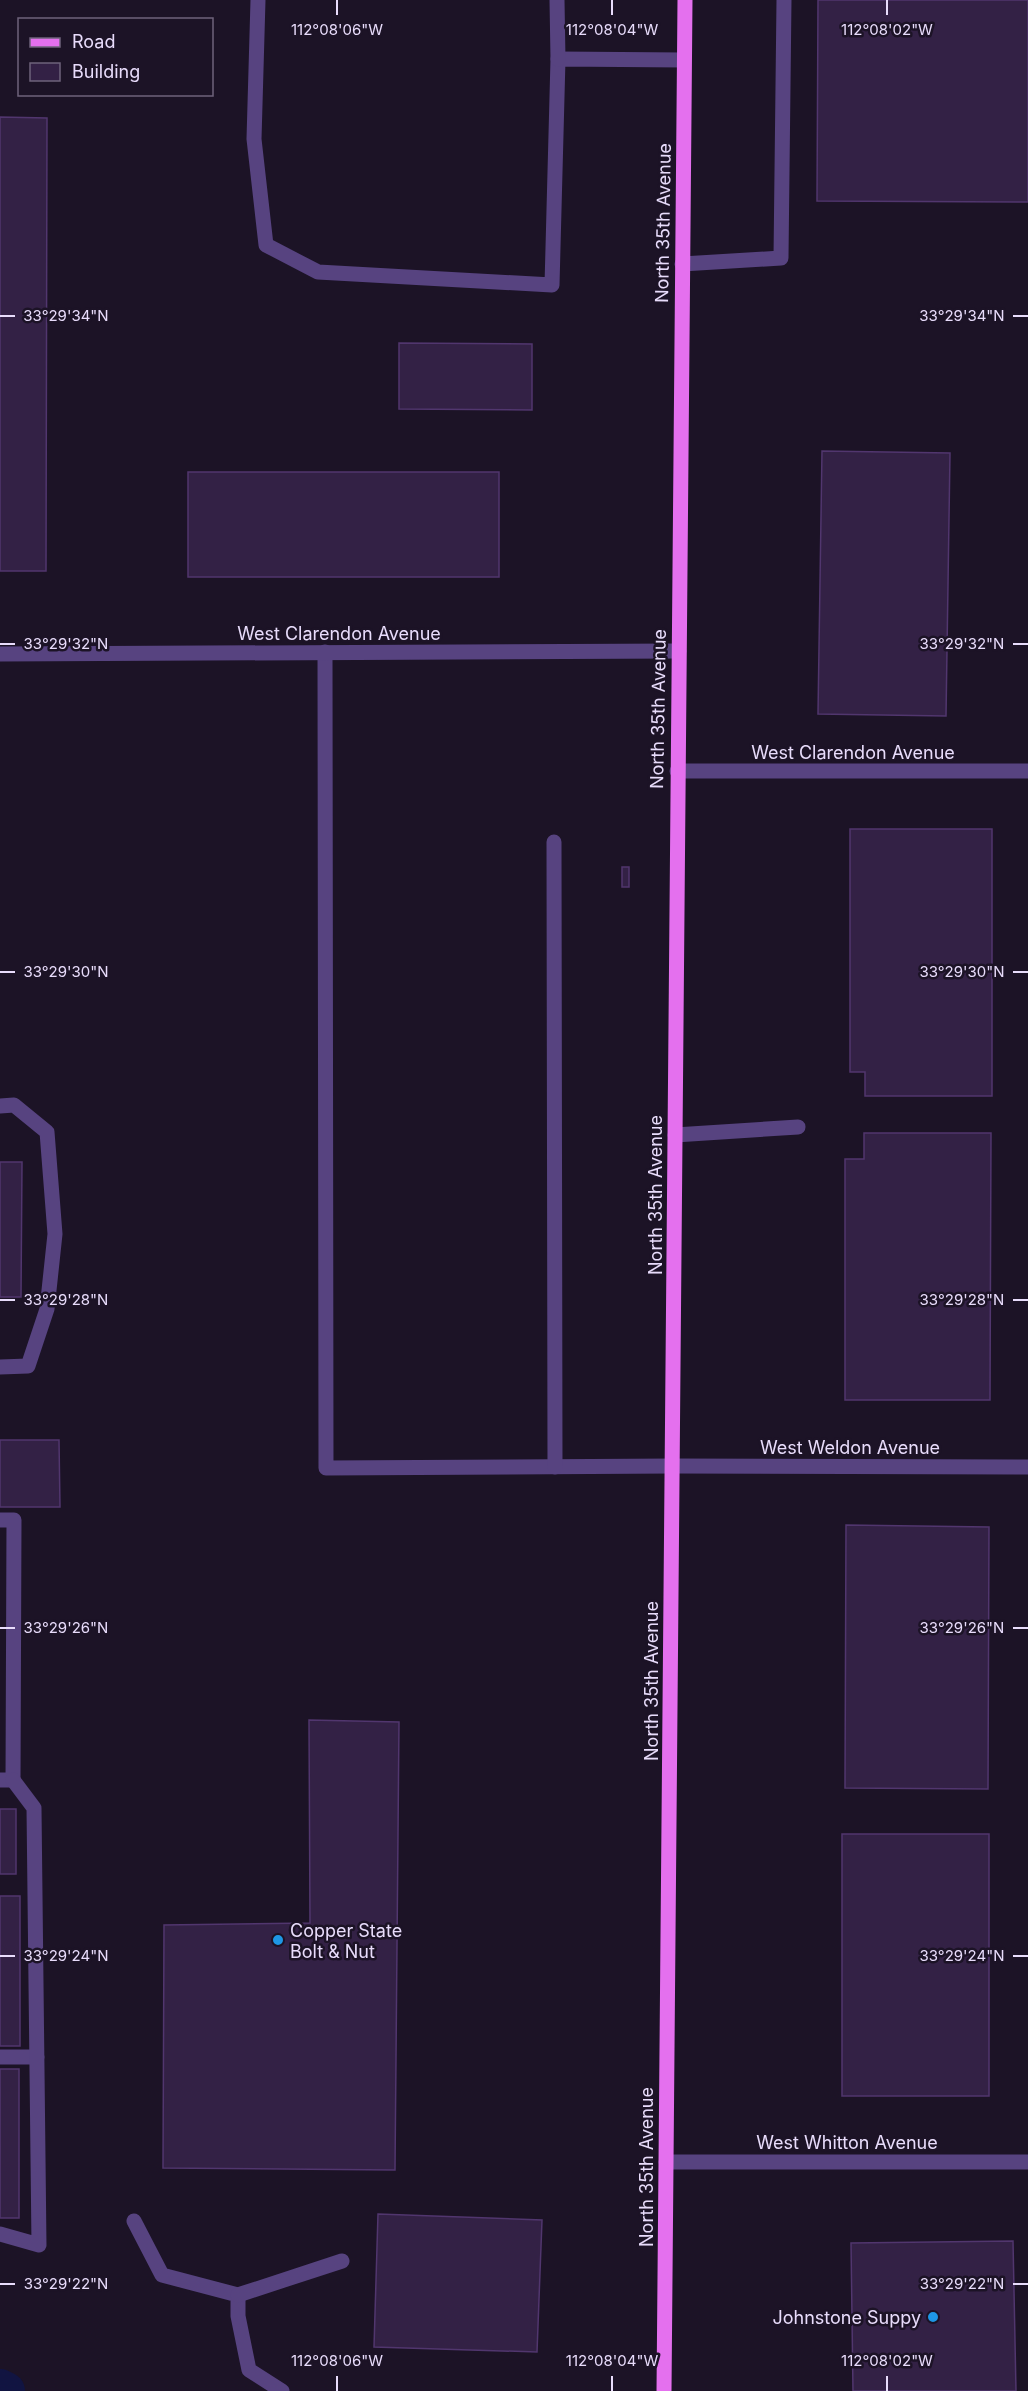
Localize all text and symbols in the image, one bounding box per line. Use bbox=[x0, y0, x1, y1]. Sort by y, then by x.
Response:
legend bbox=[18, 18, 213, 96]
text: 112°08'06"W bbox=[291, 20, 383, 39]
text: 112°08'04"W bbox=[566, 20, 658, 39]
text: 112°08'02"W bbox=[841, 20, 933, 39]
text: Road bbox=[72, 31, 115, 52]
text: Building bbox=[72, 61, 140, 82]
street label: North 35th Avenue bbox=[651, 143, 675, 303]
text: 33°29'34"N bbox=[23, 306, 109, 325]
text: 33°29'34"N bbox=[919, 306, 1005, 325]
street label: West Clarendon Avenue bbox=[237, 623, 441, 644]
street label: North 35th Avenue bbox=[646, 629, 670, 789]
text: 33°29'32"N bbox=[24, 634, 108, 653]
text: 33°29'32"N bbox=[920, 634, 1004, 653]
street label: West Clarendon Avenue bbox=[751, 742, 955, 763]
text: 33°29'30"N bbox=[23, 962, 109, 981]
text: 33°29'30"N bbox=[919, 962, 1005, 981]
street label: North 35th Avenue bbox=[645, 1115, 666, 1275]
text: 33°29'28"N bbox=[24, 1290, 108, 1309]
text: 33°29'28"N bbox=[920, 1290, 1004, 1309]
street label: West Weldon Avenue bbox=[760, 1437, 940, 1458]
street label: North 35th Avenue bbox=[641, 1601, 662, 1761]
text: 33°29'26"N bbox=[24, 1618, 108, 1637]
text: 33°29'26"N bbox=[920, 1618, 1004, 1637]
place label: Copper State Bolt & Nut bbox=[290, 1920, 402, 1962]
marker: Copper State Bolt & Nut bbox=[271, 1933, 285, 1947]
text: 33°29'24"N bbox=[24, 1946, 108, 1965]
text: 33°29'24"N bbox=[920, 1946, 1004, 1965]
street label: North 35th Avenue bbox=[636, 2087, 657, 2247]
street label: West Whitton Avenue bbox=[756, 2132, 938, 2153]
text: 33°29'22"N bbox=[24, 2274, 108, 2293]
text: 33°29'22"N bbox=[920, 2274, 1004, 2293]
place label: Johnstone Suppy bbox=[772, 2307, 921, 2328]
marker: Johnstone Suppy bbox=[926, 2310, 940, 2324]
text: 112°08'06"W bbox=[291, 2351, 383, 2370]
text: 112°08'04"W bbox=[566, 2351, 658, 2370]
text: 112°08'02"W bbox=[841, 2351, 933, 2370]

